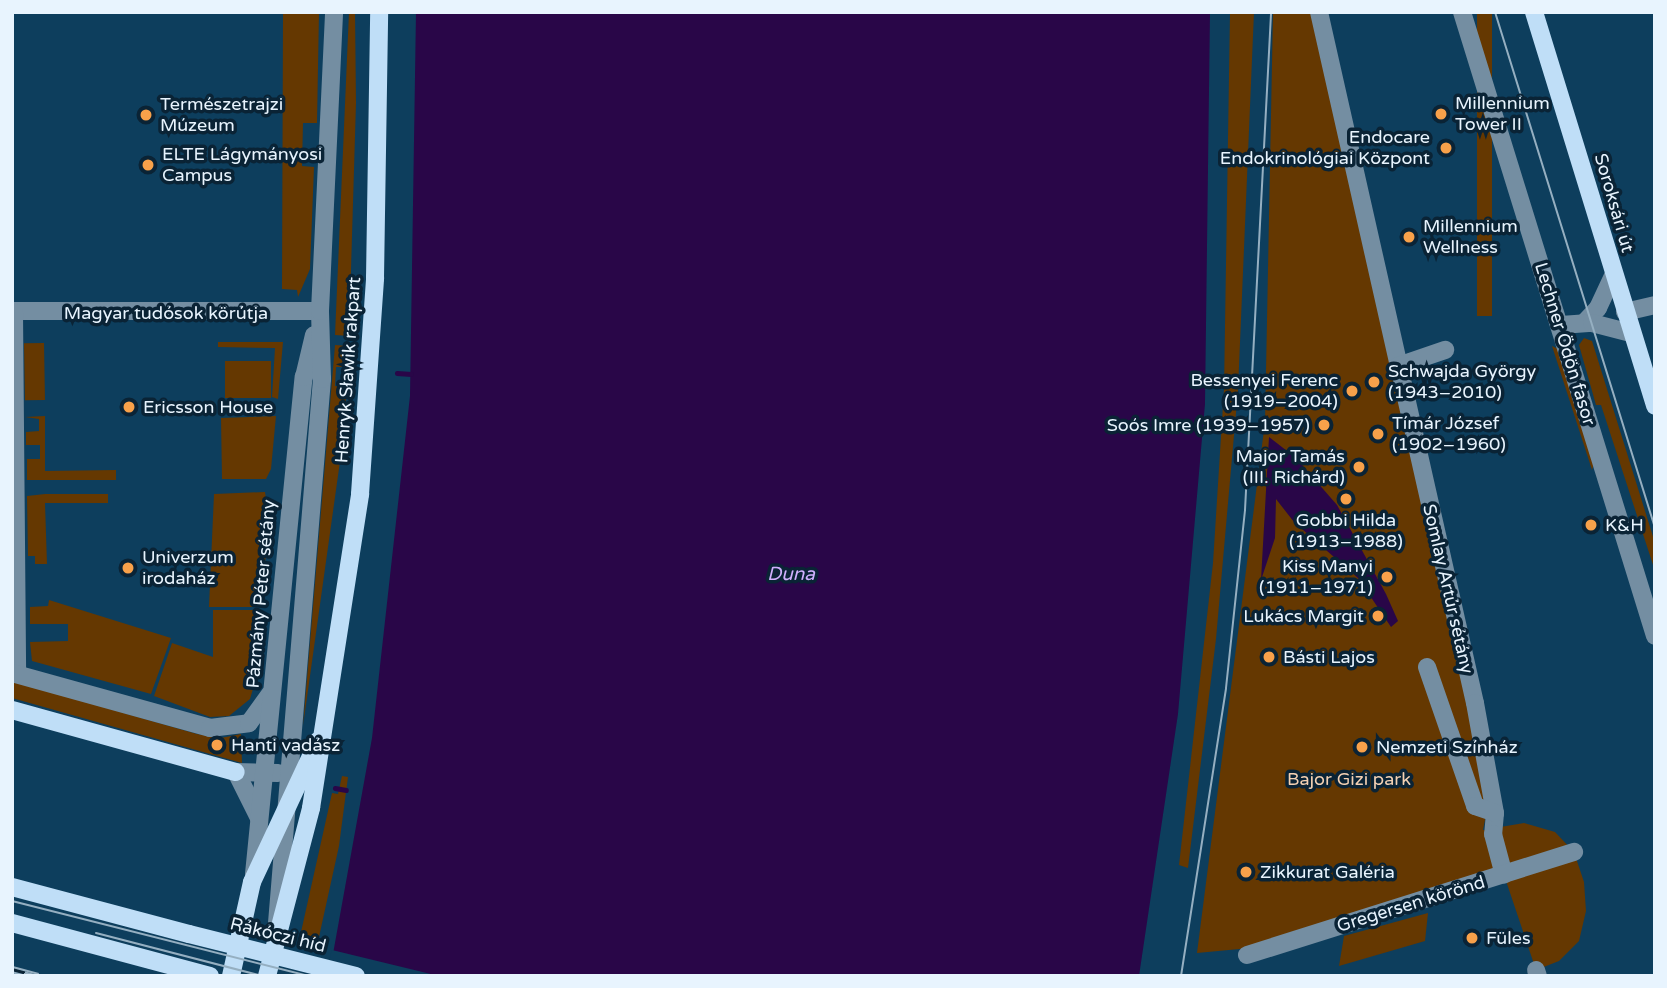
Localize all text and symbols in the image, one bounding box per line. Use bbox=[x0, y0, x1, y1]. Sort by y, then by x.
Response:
place label: Millennium Tower II bbox=[1455, 93, 1550, 136]
place label: Természetrajzi Múzeum bbox=[160, 94, 283, 136]
marker: Millennium Tower II bbox=[1433, 106, 1449, 122]
marker: Természetrajzi Múzeum bbox=[138, 107, 154, 123]
place label: Endocare Endokrinológiai Központ bbox=[1220, 127, 1430, 170]
marker: Endocare Endokrinológiai Központ bbox=[1436, 138, 1456, 158]
place label: ELTE Lágymányosi Campus bbox=[162, 144, 322, 186]
street label: Soroksári út bbox=[1590, 151, 1638, 255]
marker: ELTE Lágymányosi Campus bbox=[140, 157, 156, 173]
place label: Millennium Wellness bbox=[1423, 216, 1518, 258]
marker: Millennium Wellness bbox=[1401, 229, 1417, 245]
street label: Lechner Ödön fasor bbox=[1530, 260, 1600, 428]
street label: Henryk Sławik rakpart bbox=[331, 276, 365, 464]
street label: Magyar tudósok körútja bbox=[64, 302, 268, 324]
place label: Schwajda György (1943–2010) bbox=[1388, 361, 1536, 404]
place label: Bessenyei Ferenc (1919–2004) bbox=[1190, 370, 1338, 412]
marker: Schwajda György (1943–2010) bbox=[1366, 374, 1382, 390]
marker: Bessenyei Ferenc (1919–2004) bbox=[1344, 383, 1360, 399]
place label: Ericsson House bbox=[143, 396, 273, 418]
marker: Ericsson House bbox=[121, 399, 137, 415]
place label: Tímár József (1902–1960) bbox=[1392, 413, 1506, 456]
place label: Soós Imre (1939–1957) bbox=[1107, 414, 1310, 436]
marker: Soós Imre (1939–1957) bbox=[1316, 417, 1332, 433]
marker: Tímár József (1902–1960) bbox=[1370, 426, 1386, 442]
place label: Major Tamás (III. Richárd) bbox=[1235, 446, 1345, 489]
marker: Major Tamás (III. Richárd) bbox=[1351, 459, 1367, 475]
marker: Gobbi Hilda (1913–1988) bbox=[1338, 491, 1354, 507]
street label: Pázmány Péter sétány bbox=[242, 499, 280, 689]
street label: Somlay Artúr sétány bbox=[1418, 502, 1478, 676]
place label: Gobbi Hilda (1913–1988) bbox=[1289, 510, 1403, 552]
place label: K&H bbox=[1605, 514, 1644, 536]
marker: K&H bbox=[1583, 517, 1599, 533]
place label: Univerzum irodaház bbox=[142, 547, 234, 590]
place label: Kiss Manyi (1911–1971) bbox=[1259, 556, 1373, 598]
marker: Univerzum irodaház bbox=[120, 560, 136, 576]
water label: Duna bbox=[767, 564, 815, 586]
marker: Kiss Manyi (1911–1971) bbox=[1379, 569, 1395, 585]
place label: Lukács Margit bbox=[1243, 605, 1364, 627]
marker: Lukács Margit bbox=[1370, 608, 1386, 624]
place label: Básti Lajos bbox=[1283, 646, 1375, 668]
marker: Básti Lajos bbox=[1261, 649, 1277, 665]
place label: Hanti vadász bbox=[231, 734, 340, 756]
place label: Nemzeti Színház bbox=[1376, 736, 1518, 758]
marker: Hanti vadász bbox=[209, 737, 225, 753]
marker: Nemzeti Színház bbox=[1354, 739, 1370, 755]
park label: Bajor Gizi park bbox=[1287, 768, 1411, 790]
place label: Zikkurat Galéria bbox=[1260, 861, 1395, 883]
marker: Zikkurat Galéria bbox=[1238, 864, 1254, 880]
street label: Gregersen körönd bbox=[1334, 871, 1488, 937]
street label: Rákóczi híd bbox=[228, 913, 328, 957]
place label: Füles bbox=[1486, 927, 1531, 949]
marker: Füles bbox=[1464, 930, 1480, 946]

